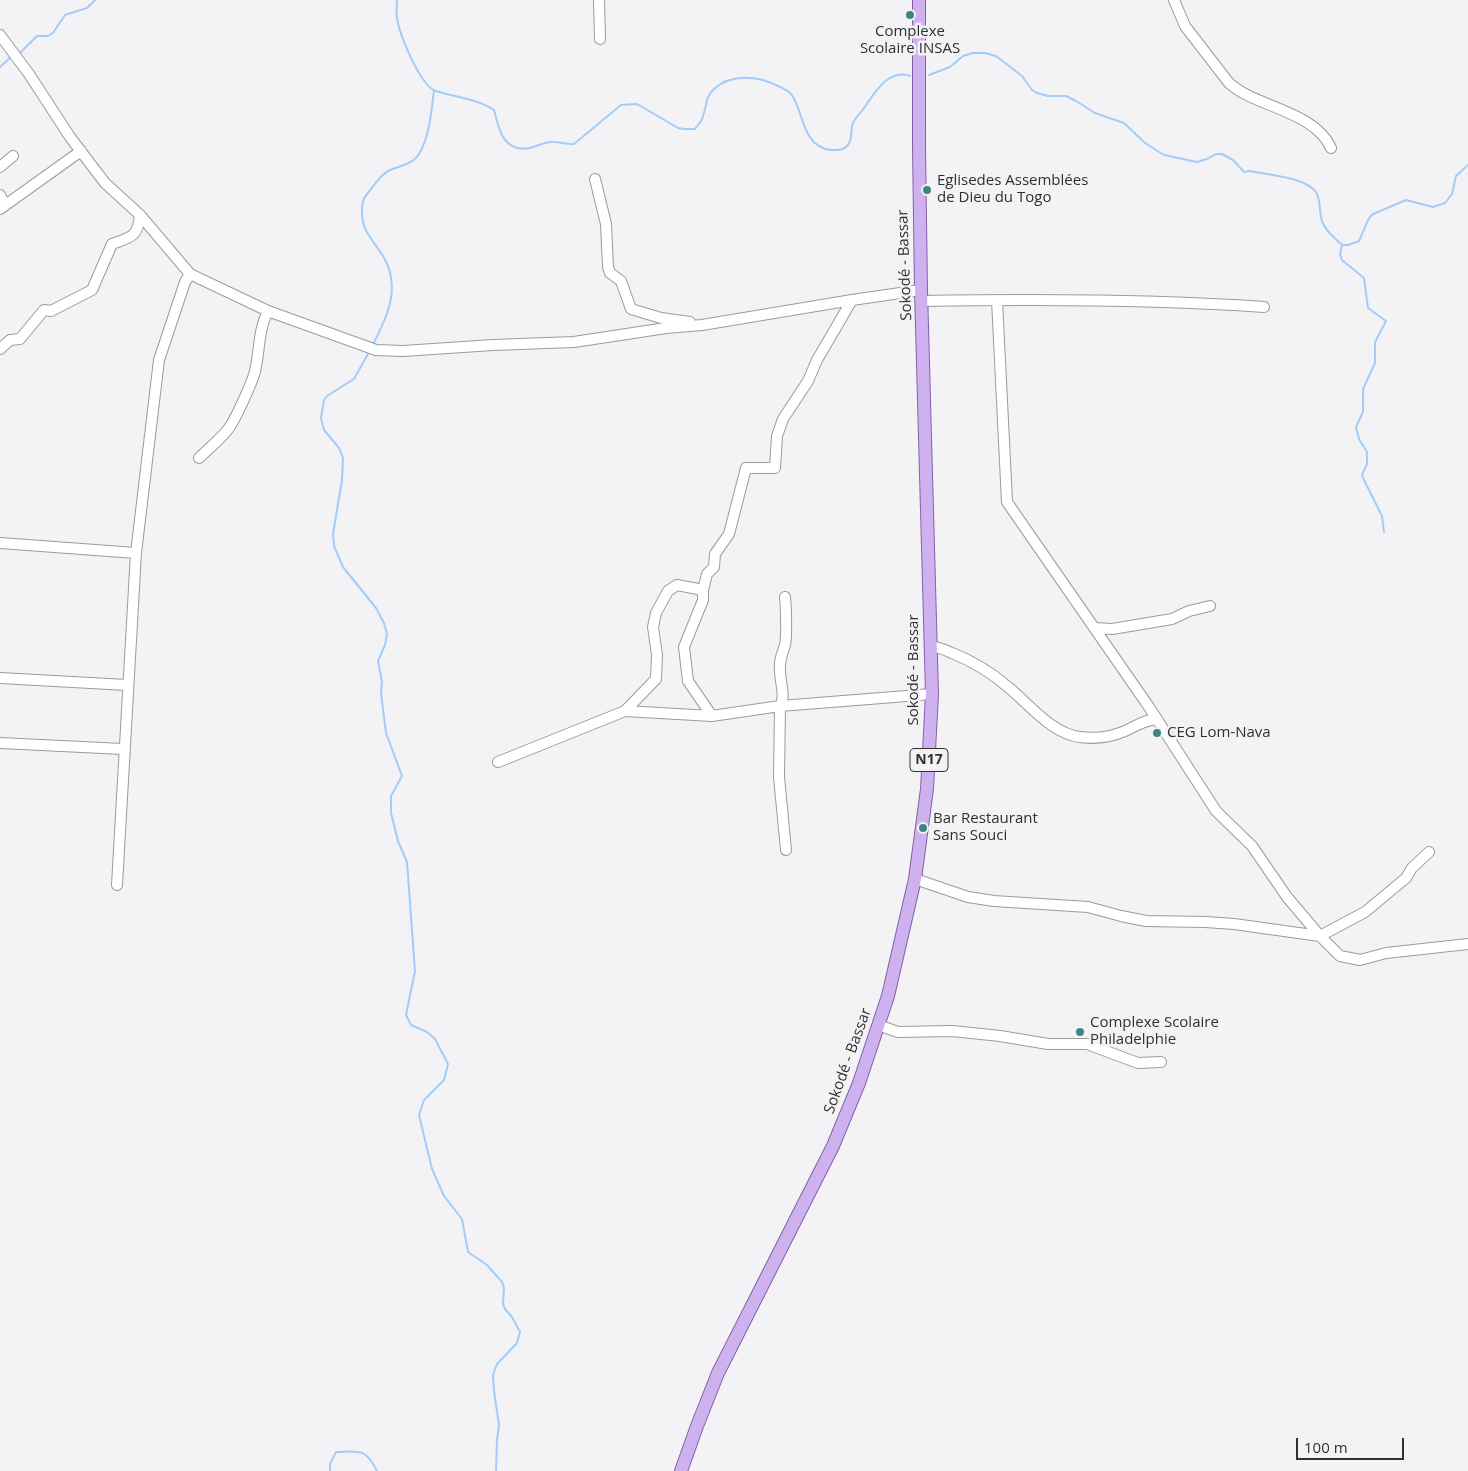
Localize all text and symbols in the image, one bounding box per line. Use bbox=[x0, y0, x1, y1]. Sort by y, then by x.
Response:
marker: Complexe Scolaire INSAS bbox=[904, 9, 916, 21]
place label: Complexe Scolaire INSAS bbox=[860, 23, 960, 58]
place label: Eglisedes Assemblées de Dieu du Togo bbox=[937, 172, 1088, 207]
marker: Eglisedes Assemblées de Dieu du Togo bbox=[921, 184, 933, 196]
street label: Sokodé - Bassar bbox=[894, 209, 916, 321]
street label: Sokodé - Bassar bbox=[905, 614, 923, 726]
place label: CEG Lom-Nava bbox=[1167, 724, 1271, 742]
marker: CEG Lom-Nava bbox=[1151, 727, 1163, 739]
road number: N17 bbox=[910, 748, 948, 772]
place label: Bar Restaurant Sans Souci bbox=[933, 810, 1038, 845]
marker: Bar Restaurant Sans Souci bbox=[917, 822, 929, 834]
street label: Sokodé - Bassar bbox=[821, 1006, 875, 1116]
place label: Complexe Scolaire Philadelphie bbox=[1090, 1014, 1219, 1049]
marker: Complexe Scolaire Philadelphie bbox=[1074, 1026, 1086, 1038]
scale bar bbox=[1298, 1428, 1406, 1460]
text: 100 m bbox=[1304, 1437, 1348, 1457]

